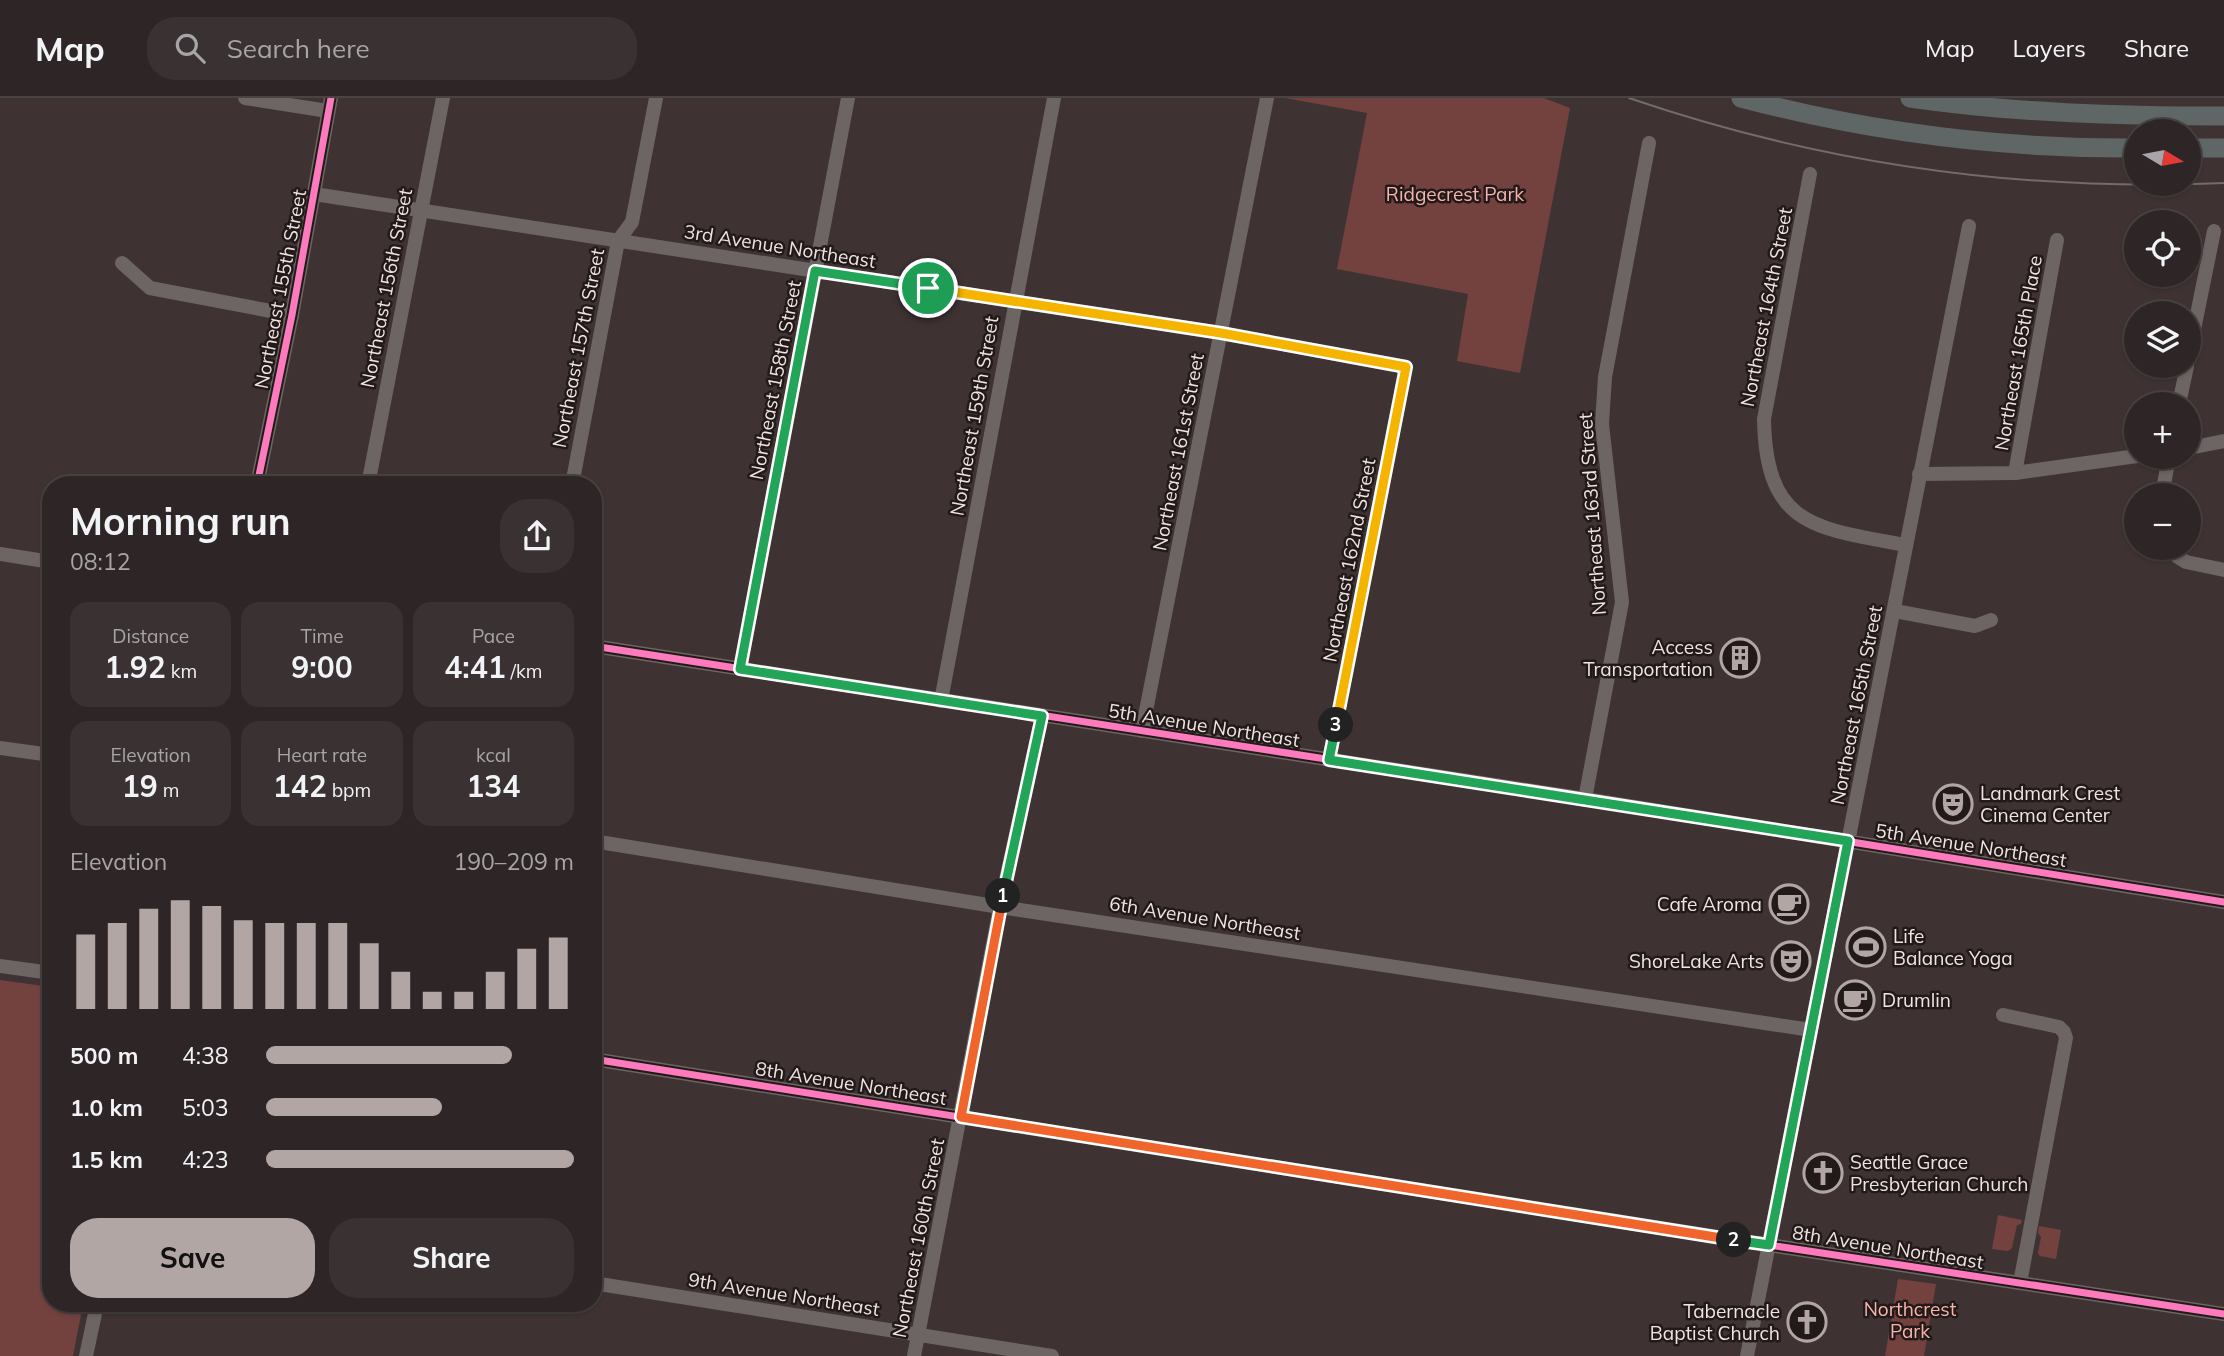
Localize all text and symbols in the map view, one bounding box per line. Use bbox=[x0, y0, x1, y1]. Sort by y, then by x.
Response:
search box bbox=[147, 17, 637, 80]
text: Map bbox=[35, 28, 105, 69]
icon: search bbox=[171, 29, 209, 67]
text: Search here bbox=[227, 32, 370, 65]
text: Map bbox=[1925, 33, 1974, 63]
text: Layers bbox=[2012, 33, 2086, 63]
text: Share bbox=[2124, 33, 2189, 63]
north arrow bbox=[2124, 119, 2202, 196]
map controls bbox=[2124, 119, 2201, 560]
park label: Ridgecrest Park bbox=[1386, 182, 1524, 206]
street label: Northeast 156th Street bbox=[355, 186, 417, 390]
street label: Northeast 155th Street bbox=[249, 187, 311, 391]
street label: Northeast 164th Street bbox=[1735, 205, 1797, 409]
button: locate bbox=[2124, 210, 2201, 287]
street label: 3rd Avenue Northeast bbox=[683, 219, 878, 273]
street label: Northeast 157th Street bbox=[547, 246, 609, 450]
street label: Northeast 165th Place bbox=[1989, 254, 2047, 452]
pin bbox=[898, 258, 958, 318]
icon: arrive bbox=[909, 269, 947, 307]
street label: Northeast 158th Street bbox=[744, 278, 806, 482]
button: layers bbox=[2124, 301, 2201, 378]
street label: Northeast 159th Street bbox=[945, 314, 1003, 518]
street label: Northeast 161st Street bbox=[1147, 351, 1209, 553]
button: + bbox=[2124, 392, 2201, 469]
street label: Northeast 163rd Street bbox=[1573, 412, 1611, 616]
street label: Northeast 162nd Street bbox=[1317, 456, 1381, 664]
button: − bbox=[2124, 483, 2201, 560]
text: Morning run bbox=[70, 497, 291, 545]
button: share bbox=[500, 499, 574, 573]
text: 08:12 bbox=[70, 547, 130, 576]
street label: Northeast 165th Street bbox=[1825, 603, 1887, 807]
text: Distance bbox=[112, 624, 189, 648]
text: Time bbox=[300, 624, 344, 648]
text: Pace bbox=[472, 624, 515, 648]
place label: Access Transportation bbox=[1583, 635, 1713, 681]
building icon: Access Transportation bbox=[1719, 637, 1761, 679]
text: 1.92 bbox=[104, 648, 166, 686]
text: 9:00 bbox=[291, 648, 353, 686]
text: 4:41 bbox=[444, 648, 506, 686]
text: km bbox=[166, 659, 197, 683]
text: /km bbox=[506, 659, 542, 683]
street label: 5th Avenue Northeast bbox=[1107, 698, 1302, 752]
pin: 3 bbox=[1318, 708, 1354, 742]
text: 3 bbox=[1330, 712, 1341, 736]
text: Elevation bbox=[110, 743, 191, 767]
text: Heart rate bbox=[277, 743, 367, 767]
text: kcal bbox=[476, 743, 511, 767]
text: 19 bbox=[122, 767, 158, 805]
text: 142 bbox=[273, 767, 327, 805]
text: 134 bbox=[466, 767, 520, 805]
text: m bbox=[158, 778, 179, 802]
text: bpm bbox=[327, 778, 371, 802]
place label: Landmark Crest Cinema Center bbox=[1980, 781, 2120, 827]
theatre icon: Landmark Crest Cinema Center bbox=[1932, 783, 1974, 825]
street label: 5th Avenue Northeast bbox=[1874, 818, 2069, 872]
text: Elevation bbox=[70, 847, 167, 876]
text: 190–209 m bbox=[453, 847, 574, 876]
pin: 1 bbox=[986, 878, 1020, 914]
text: 1 bbox=[997, 883, 1008, 907]
cafe icon: Cafe Aroma bbox=[1768, 883, 1810, 925]
street label: 6th Avenue Northeast bbox=[1108, 891, 1303, 945]
place label: Cafe Aroma bbox=[1657, 892, 1762, 916]
place label: Life Balance Yoga bbox=[1893, 924, 2013, 970]
sports icon: Life Balance Yoga bbox=[1845, 926, 1887, 968]
theatre icon: ShoreLake Arts bbox=[1770, 940, 1812, 982]
place label: ShoreLake Arts bbox=[1629, 949, 1764, 973]
cafe icon: Drumlin bbox=[1834, 979, 1876, 1021]
place label: Drumlin bbox=[1882, 988, 1951, 1012]
text: 500 m bbox=[70, 1041, 138, 1070]
text: 4:38 bbox=[182, 1041, 229, 1070]
street label: 8th Avenue Northeast bbox=[754, 1056, 949, 1110]
text: 1.0 km bbox=[70, 1093, 143, 1122]
text: 5:03 bbox=[182, 1093, 229, 1122]
street label: Northeast 160th Street bbox=[887, 1136, 949, 1340]
text: 1.5 km bbox=[70, 1145, 143, 1174]
text: 4:23 bbox=[182, 1145, 229, 1174]
place label: Seattle Grace Presbyterian Church bbox=[1850, 1150, 2028, 1196]
church icon: Seattle Grace Presbyterian Church bbox=[1802, 1152, 1844, 1194]
button: Save bbox=[70, 1218, 315, 1298]
button: Share bbox=[329, 1218, 574, 1298]
street label: 8th Avenue Northeast bbox=[1791, 1220, 1986, 1274]
pin: 2 bbox=[1716, 1222, 1752, 1258]
text: 2 bbox=[1728, 1227, 1739, 1251]
street label: 9th Avenue Northeast bbox=[687, 1267, 882, 1321]
park label: Northcrest Park bbox=[1864, 1297, 1957, 1343]
place label: Tabernacle Baptist Church bbox=[1650, 1299, 1780, 1345]
church icon: Tabernacle Baptist Church bbox=[1786, 1301, 1828, 1343]

